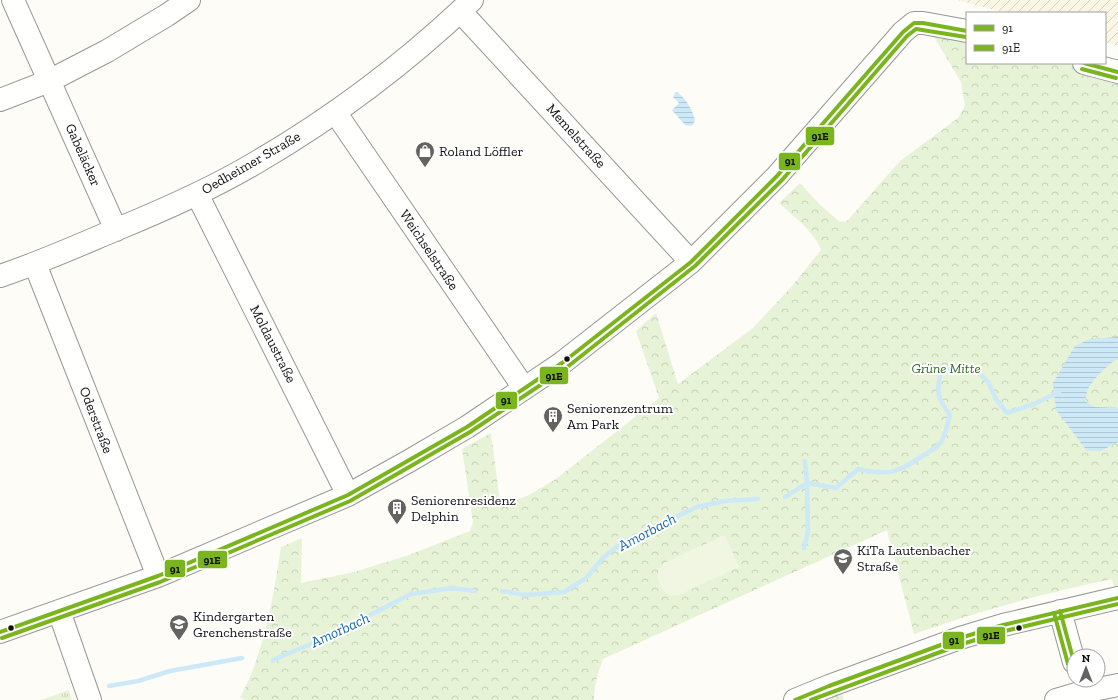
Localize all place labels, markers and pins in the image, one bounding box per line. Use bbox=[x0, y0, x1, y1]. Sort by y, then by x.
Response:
shop icon: Roland Löffler bbox=[414, 140, 436, 168]
place label: Roland Löffler bbox=[439, 143, 524, 160]
unlabelled marker bbox=[562, 354, 572, 364]
place label: Seniorenzentrum Am Park bbox=[567, 400, 673, 433]
building icon: Seniorenzentrum Am Park bbox=[542, 405, 564, 433]
place label: Seniorenresidenz Delphin bbox=[411, 492, 516, 525]
building icon: Seniorenresidenz Delphin bbox=[386, 497, 408, 525]
place label: KiTa Lautenbacher Straße bbox=[857, 542, 971, 575]
school or university icon: KiTa Lautenbacher Straße bbox=[832, 547, 854, 575]
place label: Kindergarten Grenchenstraße bbox=[193, 608, 292, 641]
school or university icon: Kindergarten Grenchenstraße bbox=[168, 613, 190, 641]
unlabelled marker bbox=[6, 623, 16, 633]
unlabelled marker bbox=[1014, 623, 1024, 633]

